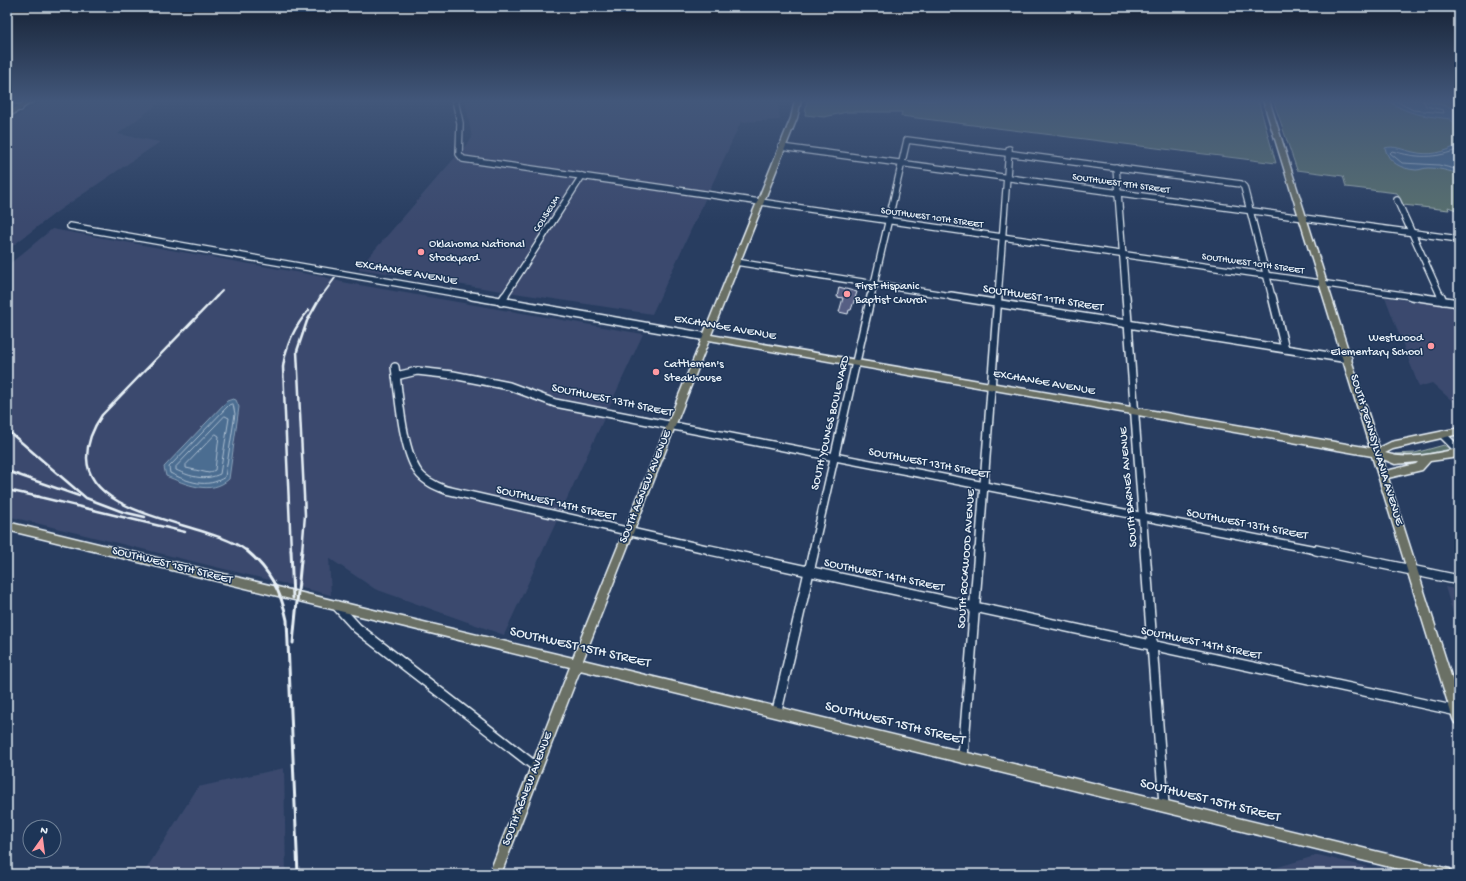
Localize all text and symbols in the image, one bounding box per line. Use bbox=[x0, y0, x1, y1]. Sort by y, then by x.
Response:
street label: SOUTHWEST 9TH STREET bbox=[1071, 171, 1172, 197]
street label: COLISEUM bbox=[531, 193, 563, 234]
street label: SOUTHWEST 10TH STREET bbox=[880, 205, 985, 231]
place label: Oklahoma National Stockyard bbox=[429, 238, 525, 266]
marker: Oklahoma National Stockyard bbox=[416, 247, 426, 257]
street label: SOUTHWEST 10TH STREET bbox=[1201, 251, 1306, 277]
street label: EXCHANGE AVENUE bbox=[354, 257, 459, 289]
place label: First Hispanic Baptist Church bbox=[854, 280, 927, 308]
street label: SOUTHWEST 11TH STREET bbox=[982, 283, 1106, 316]
marker: First Hispanic Baptist Church bbox=[842, 289, 852, 299]
street label: EXCHANGE AVENUE bbox=[673, 312, 778, 344]
place label: Westwood Elementary School bbox=[1331, 332, 1424, 360]
marker: Westwood Elementary School bbox=[1426, 341, 1436, 351]
street label: SOUTH YOUNGS BOULEVARD bbox=[809, 354, 853, 492]
place label: Cattlemen's Steakhouse bbox=[664, 358, 724, 386]
marker: Cattlemen's Steakhouse bbox=[651, 367, 661, 377]
street label: EXCHANGE AVENUE bbox=[992, 367, 1097, 399]
street label: SOUTH PENNSYLVANIA AVENUE bbox=[1346, 373, 1406, 528]
street label: SOUTHWEST 13TH STREET bbox=[550, 381, 675, 421]
street label: SOUTH BARNES AVENUE bbox=[1117, 426, 1141, 548]
street label: SOUTH AGNEW AVENUE bbox=[617, 428, 675, 545]
street label: SOUTHWEST 13TH STREET bbox=[867, 445, 992, 483]
street label: SOUTHWEST 14TH STREET bbox=[495, 483, 619, 525]
street label: SOUTH ROCKWOOD AVENUE bbox=[955, 488, 979, 629]
street label: SOUTHWEST 13TH STREET bbox=[1185, 506, 1310, 544]
street label: SOUTHWEST 15TH STREET bbox=[110, 544, 235, 588]
street label: SOUTHWEST 14TH STREET bbox=[823, 556, 947, 596]
street label: SOUTHWEST 15TH STREET bbox=[508, 624, 653, 673]
street label: SOUTHWEST 14TH STREET bbox=[1140, 624, 1264, 664]
street label: SOUTHWEST 15TH STREET bbox=[823, 698, 967, 750]
street label: SOUTH AGNEW AVENUE bbox=[500, 730, 556, 848]
street label: SOUTHWEST 15TH STREET bbox=[1138, 775, 1282, 827]
north arrow bbox=[22, 819, 62, 859]
text: N bbox=[39, 825, 49, 838]

